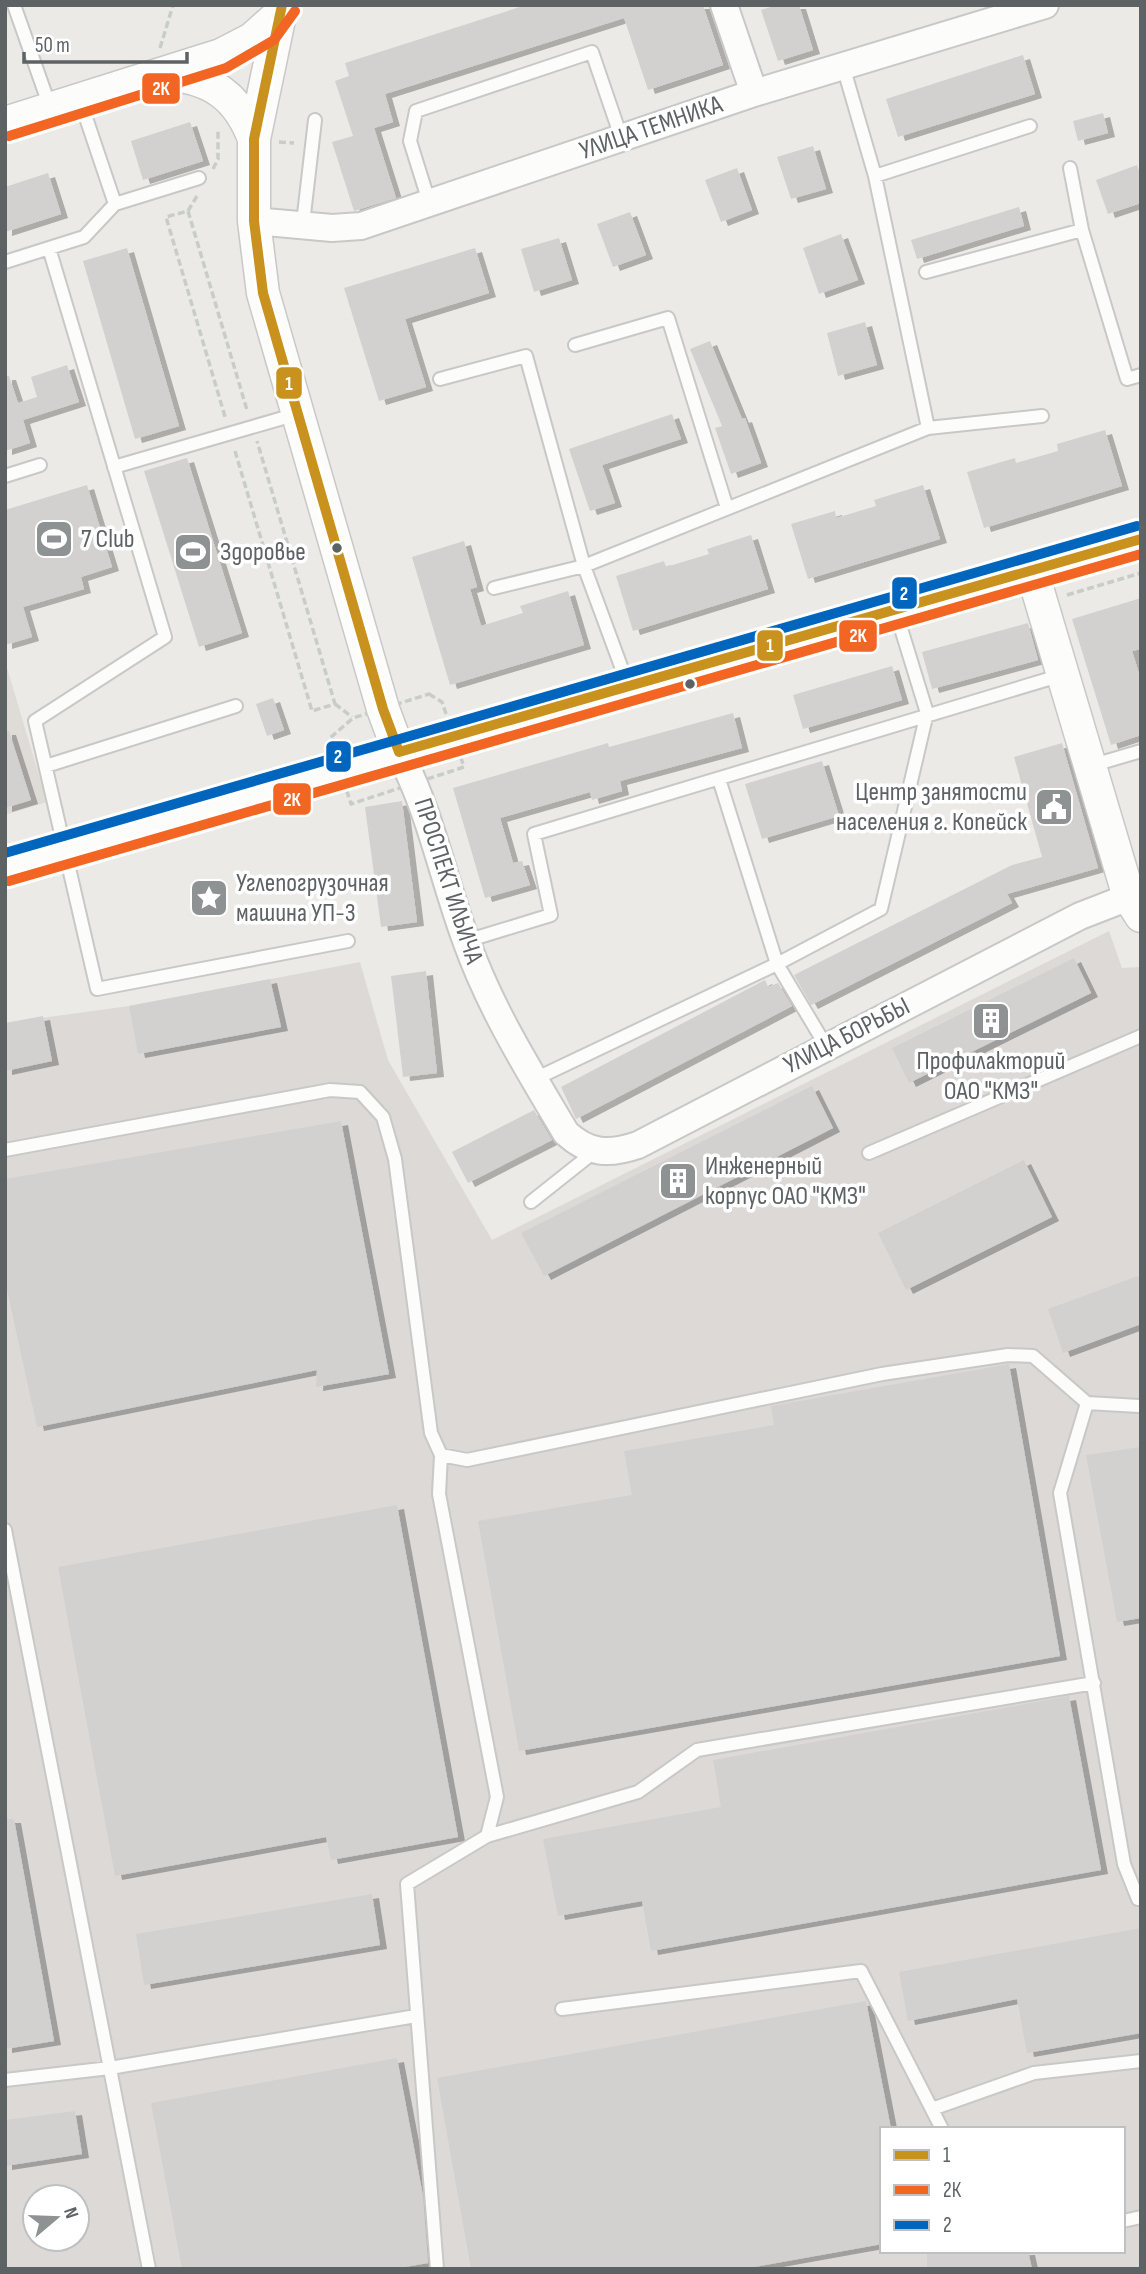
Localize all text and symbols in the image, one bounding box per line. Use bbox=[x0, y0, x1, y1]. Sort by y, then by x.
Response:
scale bar bbox=[24, 21, 187, 65]
text: 50 m bbox=[35, 33, 70, 58]
line badge: 2К bbox=[141, 72, 181, 105]
text: 2К bbox=[152, 78, 171, 101]
street label: УЛИЦА ТЕМНИКА bbox=[576, 89, 727, 167]
line badge: 1 bbox=[275, 366, 303, 400]
text: 1 bbox=[285, 373, 293, 396]
sports icon: 7 Club bbox=[33, 518, 75, 560]
place label: 7 Club bbox=[81, 524, 135, 555]
sports icon: Здоровье bbox=[172, 531, 214, 573]
place label: Здоровье bbox=[220, 537, 306, 568]
unlabelled marker bbox=[330, 541, 344, 555]
line badge: 2 bbox=[891, 576, 918, 610]
text: 2 bbox=[900, 583, 908, 606]
line badge: 2К bbox=[838, 619, 878, 653]
text: 2К bbox=[849, 625, 868, 648]
line badge: 1 bbox=[756, 629, 784, 662]
text: 1 bbox=[766, 635, 774, 658]
unlabelled marker bbox=[683, 677, 697, 691]
line badge: 2 bbox=[325, 740, 352, 773]
text: 2 bbox=[334, 746, 342, 769]
place label: Центр занятости населения г. Копейск bbox=[836, 777, 1027, 838]
line badge: 2К bbox=[272, 782, 312, 816]
public building icon: Центр занятости населения г. Копейск bbox=[1033, 786, 1075, 828]
text: 2К bbox=[283, 789, 302, 812]
street label: ПРОСПЕКТ ИЛЬИЧА bbox=[407, 794, 490, 969]
place label: Углепогрузочная машина УП-3 bbox=[236, 868, 389, 929]
place icon: Углепогрузочная машина УП-3 bbox=[188, 877, 230, 919]
street label: УЛИЦА БОРЬБЫ bbox=[779, 991, 915, 1081]
building icon: Профилакторий ОАО "КМЗ" bbox=[970, 1000, 1012, 1042]
place label: Профилакторий ОАО "КМЗ" bbox=[916, 1046, 1066, 1107]
place label: Инженерный корпус ОАО "КМЗ" bbox=[705, 1151, 866, 1212]
building icon: Инженерный корпус ОАО "КМЗ" bbox=[657, 1160, 699, 1202]
legend bbox=[880, 2127, 1125, 2253]
text: 1 bbox=[943, 2143, 951, 2168]
text: 2К bbox=[943, 2178, 962, 2203]
north arrow bbox=[21, 2183, 91, 2253]
text: N bbox=[58, 2204, 83, 2221]
text: 2 bbox=[943, 2213, 952, 2238]

